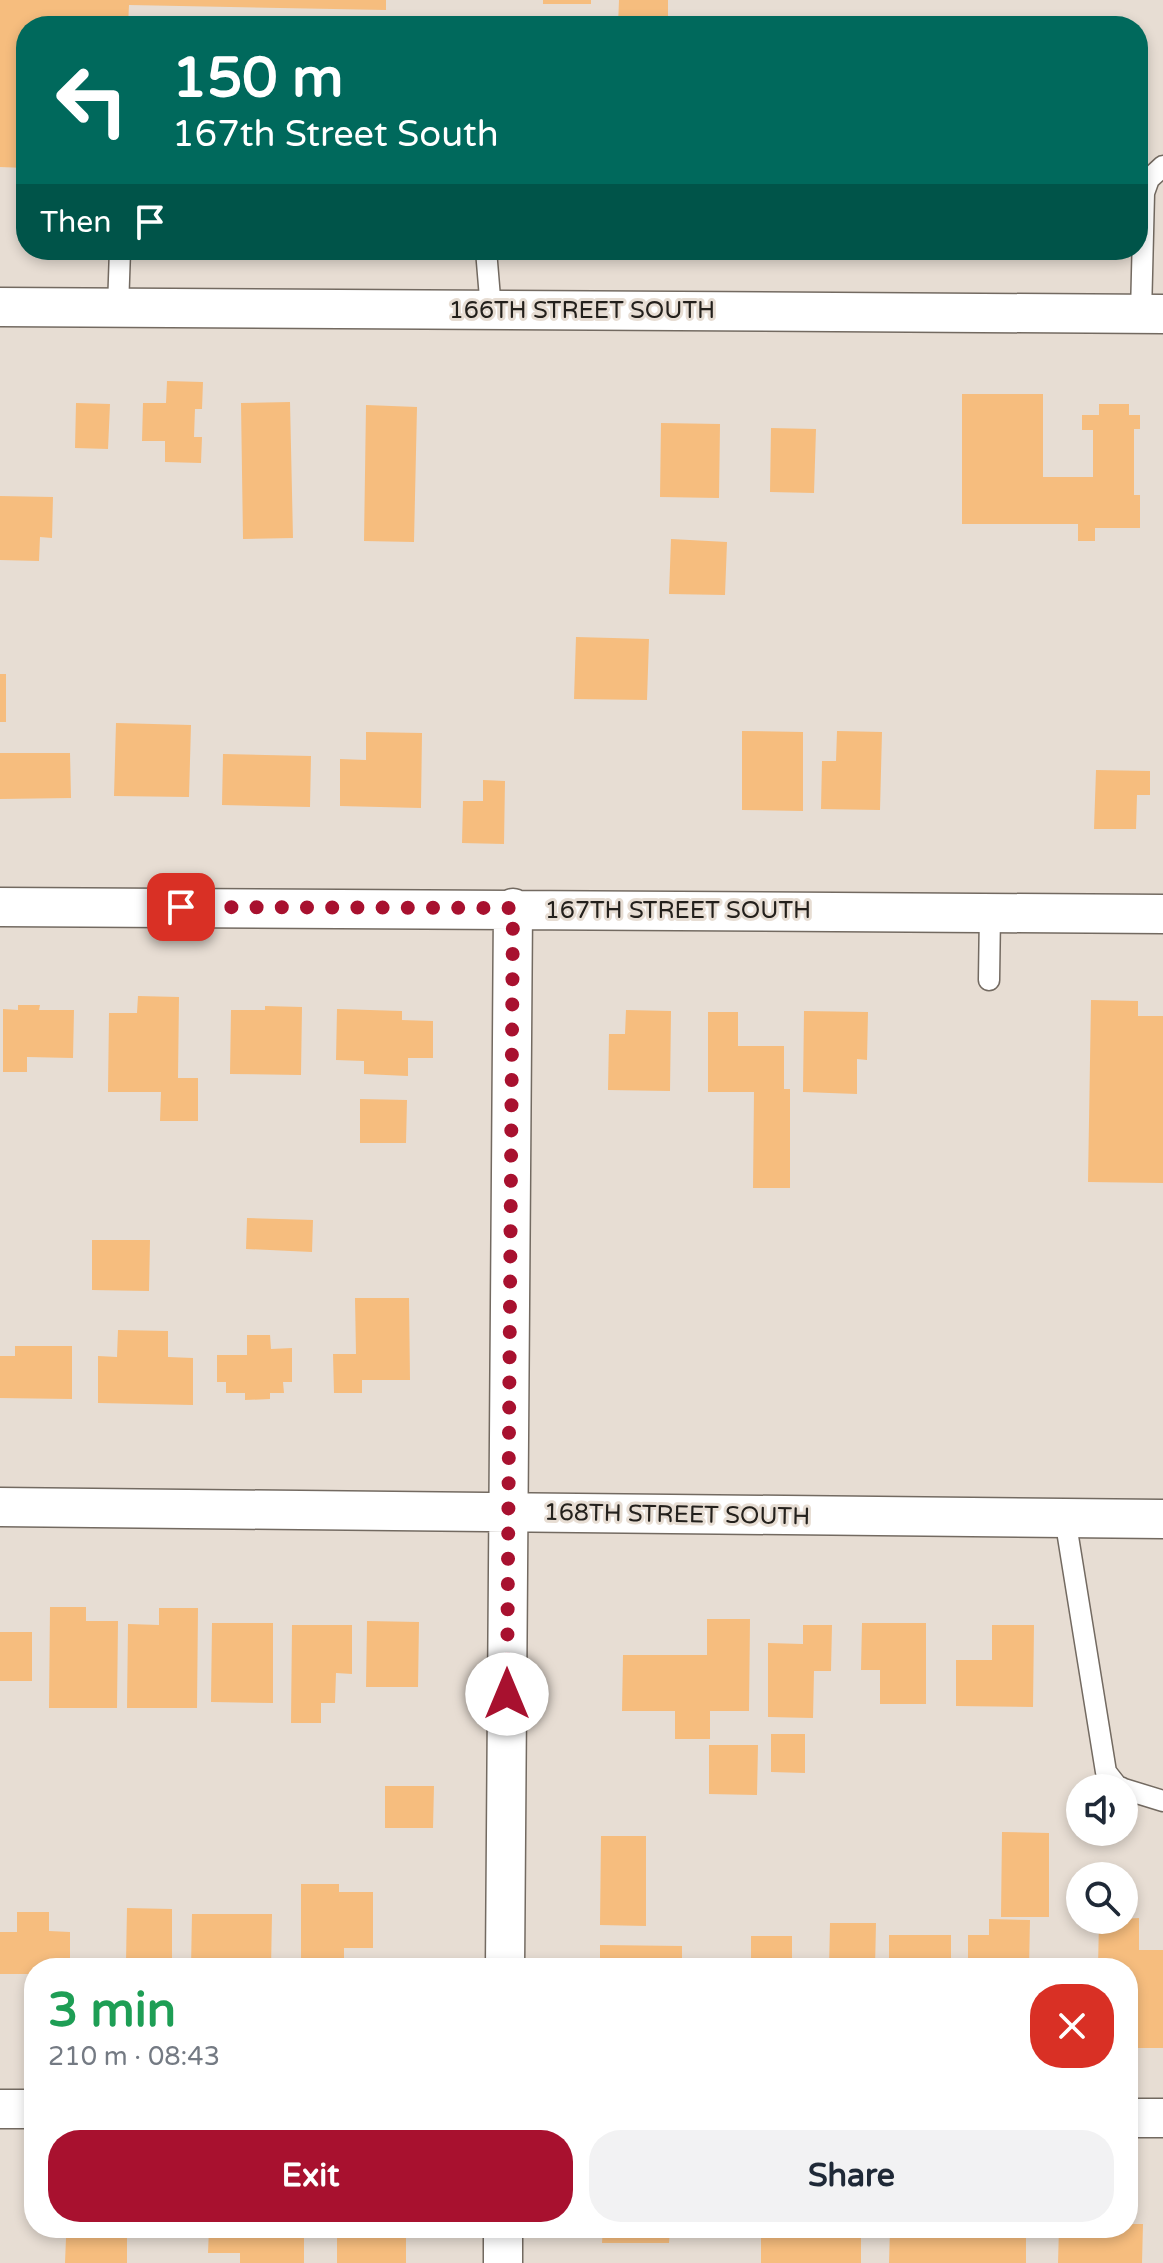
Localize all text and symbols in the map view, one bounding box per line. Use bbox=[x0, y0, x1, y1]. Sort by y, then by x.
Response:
text: 150 m bbox=[172, 45, 343, 112]
icon: left bbox=[40, 48, 144, 152]
text: 167th Street South bbox=[172, 113, 499, 156]
icon: arrive bbox=[128, 200, 172, 244]
text: Then bbox=[40, 204, 112, 241]
street label: 166TH STREET SOUTH bbox=[449, 296, 715, 325]
pin bbox=[147, 873, 215, 941]
icon: arrive bbox=[159, 885, 203, 929]
street label: 167TH STREET SOUTH bbox=[545, 896, 811, 925]
street label: 168TH STREET SOUTH bbox=[544, 1498, 810, 1531]
position arrow bbox=[465, 1652, 549, 1736]
map controls bbox=[1066, 1774, 1138, 1934]
button: sound bbox=[1066, 1774, 1138, 1846]
button: search bbox=[1066, 1862, 1138, 1934]
text: 3 min bbox=[48, 1982, 176, 2040]
button: close bbox=[1030, 1984, 1114, 2068]
text: 210 m · 08:43 bbox=[48, 2041, 220, 2072]
button: Exit bbox=[48, 2130, 573, 2222]
button: Share bbox=[589, 2130, 1114, 2222]

